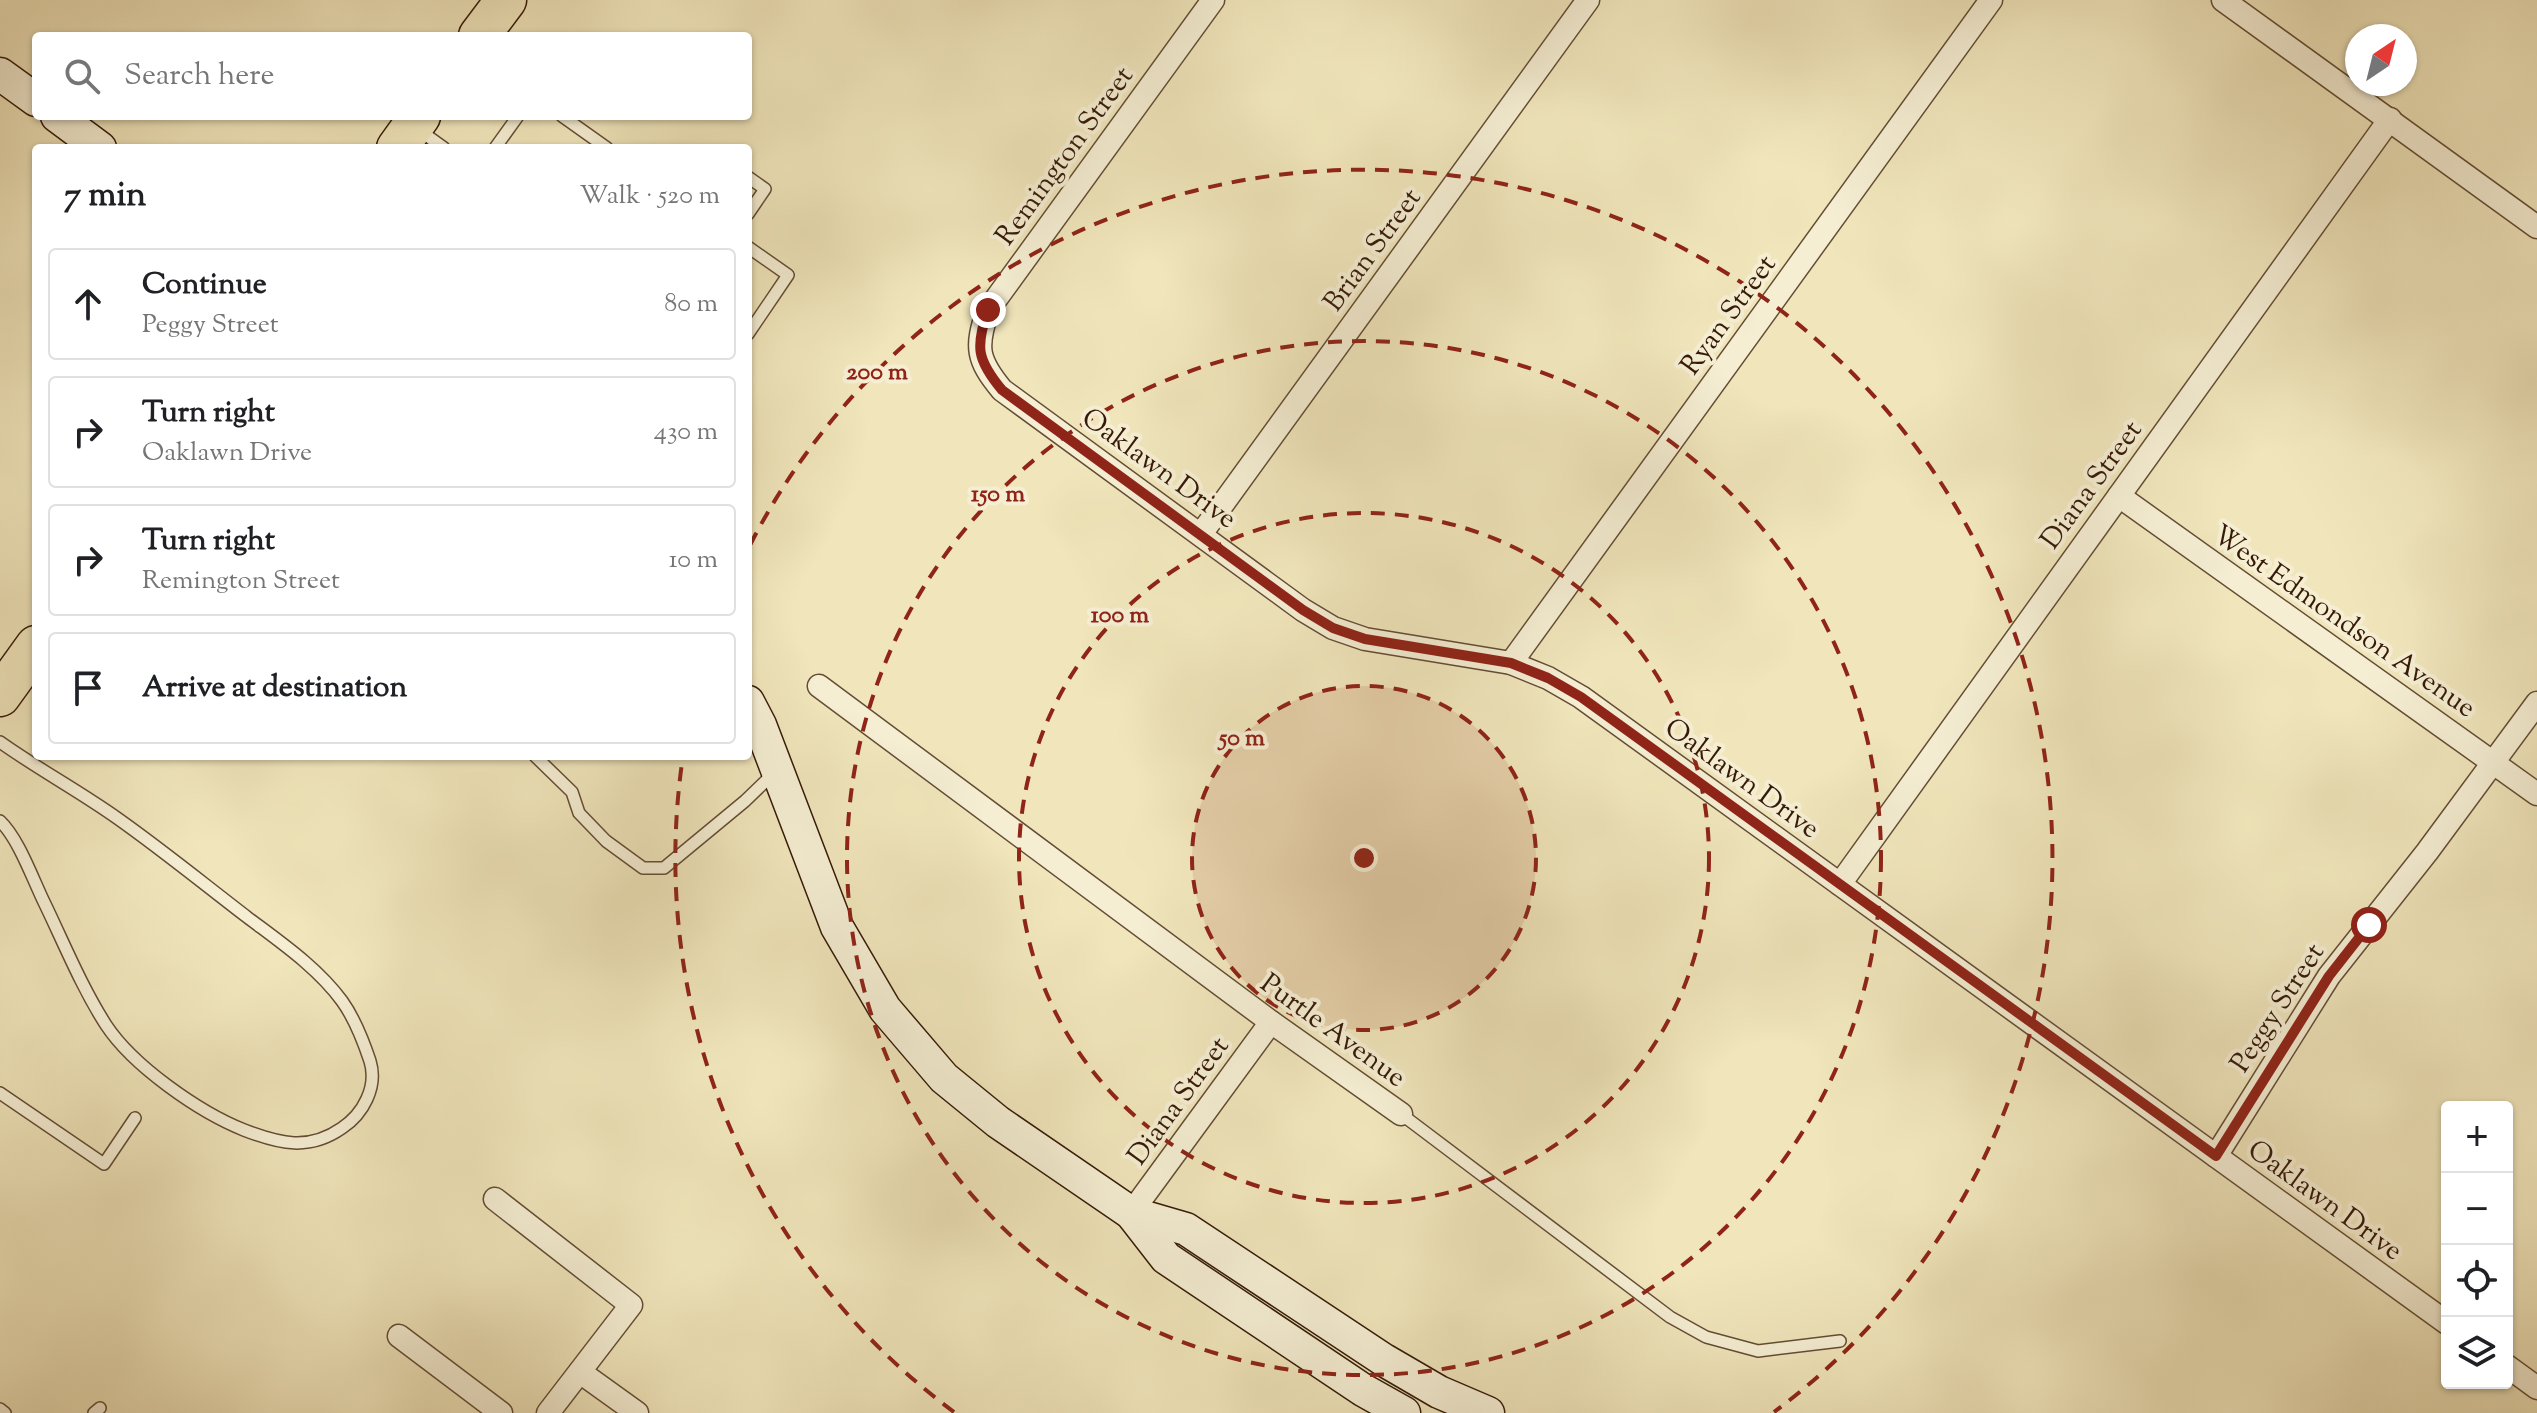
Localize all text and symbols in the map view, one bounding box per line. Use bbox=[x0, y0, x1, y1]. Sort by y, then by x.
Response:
north arrow bbox=[2345, 24, 2417, 96]
search box bbox=[32, 32, 752, 120]
icon: search bbox=[60, 54, 104, 98]
text: Search here bbox=[124, 55, 274, 98]
street label: Remington Street bbox=[987, 58, 1144, 255]
text: 7 min bbox=[64, 172, 146, 221]
text: Walk · 520 m bbox=[579, 178, 720, 215]
street label: Brian Street bbox=[1315, 180, 1432, 321]
street label: Ryan Street bbox=[1672, 247, 1787, 384]
text: Continue bbox=[142, 264, 267, 307]
icon: ahead bbox=[66, 282, 110, 326]
text: 80 m bbox=[664, 286, 718, 323]
route end bbox=[970, 292, 1006, 328]
text: Peggy Street bbox=[142, 307, 279, 344]
text: 200 m bbox=[846, 356, 908, 390]
text: Turn right bbox=[142, 392, 275, 435]
street label: Oaklawn Drive bbox=[1072, 399, 1244, 539]
icon: right bbox=[66, 410, 110, 454]
street label: Diana Street bbox=[2032, 413, 2153, 559]
text: 430 m bbox=[654, 414, 718, 451]
text: Oaklawn Drive bbox=[142, 435, 312, 472]
text: 150 m bbox=[971, 478, 1025, 512]
street label: West Edmondson Avenue bbox=[2203, 516, 2483, 729]
text: Turn right bbox=[142, 520, 275, 563]
icon: right bbox=[66, 538, 110, 582]
text: 10 m bbox=[669, 542, 718, 579]
text: Remington Street bbox=[142, 563, 340, 600]
text: 100 m bbox=[1091, 599, 1149, 633]
icon: arrive bbox=[66, 666, 110, 710]
text: Arrive at destination bbox=[142, 667, 407, 710]
street label: Oaklawn Drive bbox=[1655, 709, 1827, 849]
text: 50 m bbox=[1217, 722, 1265, 756]
centre of rings bbox=[1350, 844, 1378, 872]
route start bbox=[2351, 907, 2387, 943]
street label: Peggy Street bbox=[2222, 936, 2336, 1081]
street label: Purtle Avenue bbox=[1251, 965, 1413, 1098]
street label: Diana Street bbox=[1119, 1029, 1240, 1175]
map controls bbox=[2441, 1101, 2513, 1389]
button: + bbox=[2441, 1101, 2513, 1173]
street label: Oaklawn Drive bbox=[2238, 1131, 2410, 1271]
button: − bbox=[2441, 1173, 2513, 1245]
button: locate bbox=[2441, 1245, 2513, 1317]
button: layers bbox=[2441, 1317, 2513, 1389]

